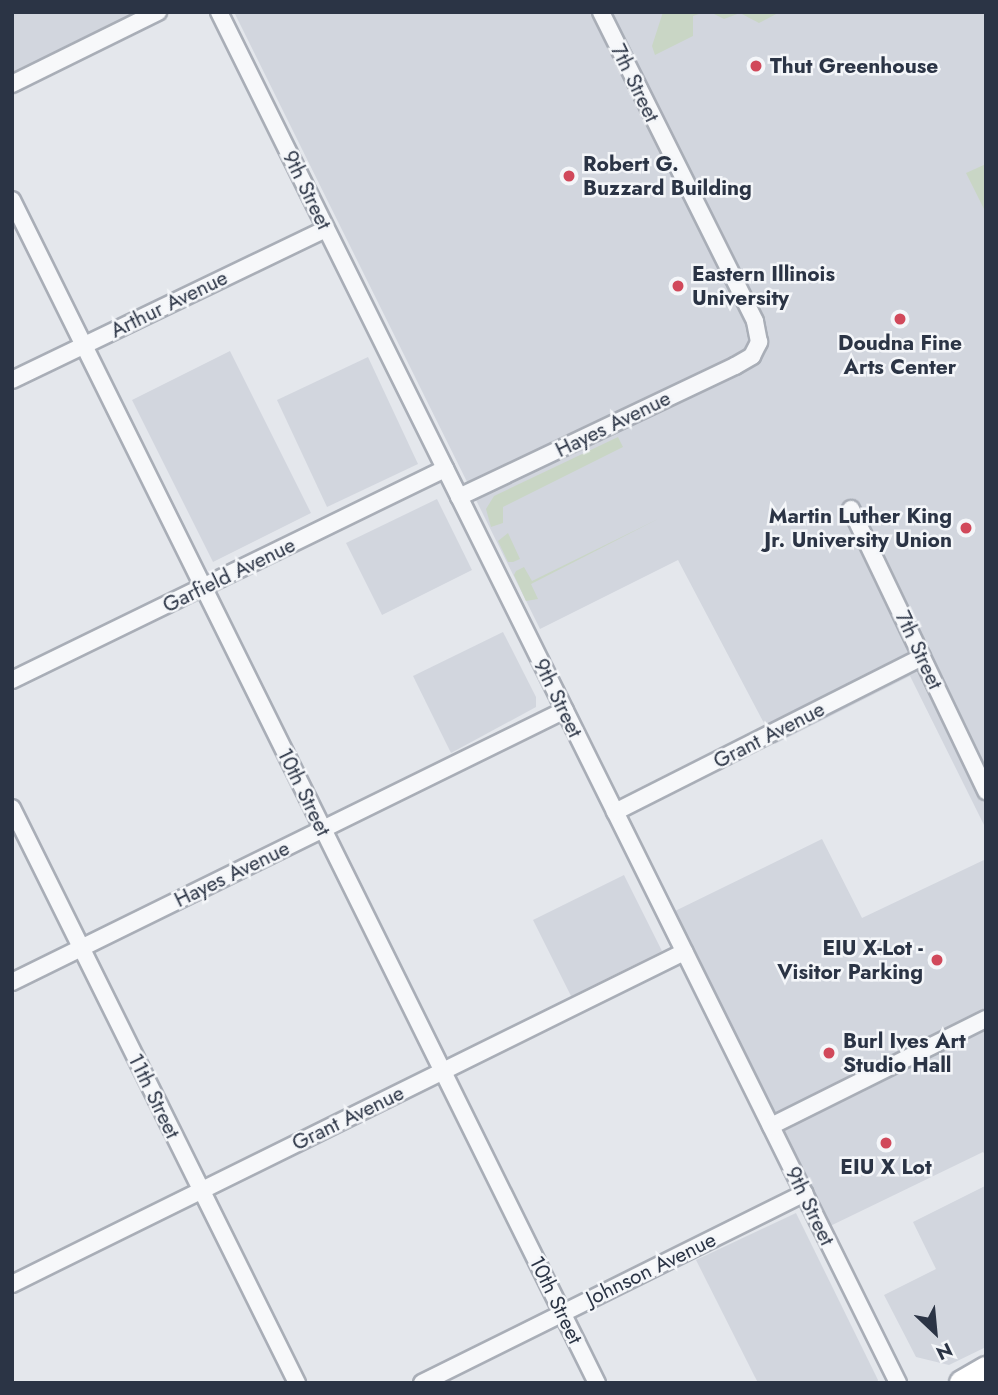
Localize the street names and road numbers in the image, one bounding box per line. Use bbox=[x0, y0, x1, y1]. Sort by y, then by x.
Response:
street label: 7th Street bbox=[605, 40, 665, 126]
street label: 9th Street bbox=[277, 146, 337, 234]
street label: Arthur Avenue bbox=[106, 265, 232, 343]
street label: Hayes Avenue bbox=[551, 385, 675, 463]
street label: Garfield Avenue bbox=[159, 532, 299, 618]
street label: 7th Street bbox=[890, 607, 948, 693]
street label: 9th Street bbox=[528, 654, 588, 742]
street label: Grant Avenue bbox=[709, 696, 829, 774]
street label: 10th Street bbox=[272, 744, 336, 840]
street label: Hayes Avenue bbox=[170, 835, 294, 913]
street label: 11th Street bbox=[123, 1049, 185, 1143]
street label: Grant Avenue bbox=[288, 1080, 408, 1156]
street label: 9th Street bbox=[780, 1162, 840, 1250]
street label: Johnson Avenue bbox=[582, 1227, 720, 1311]
street label: 10th Street bbox=[524, 1252, 588, 1348]

